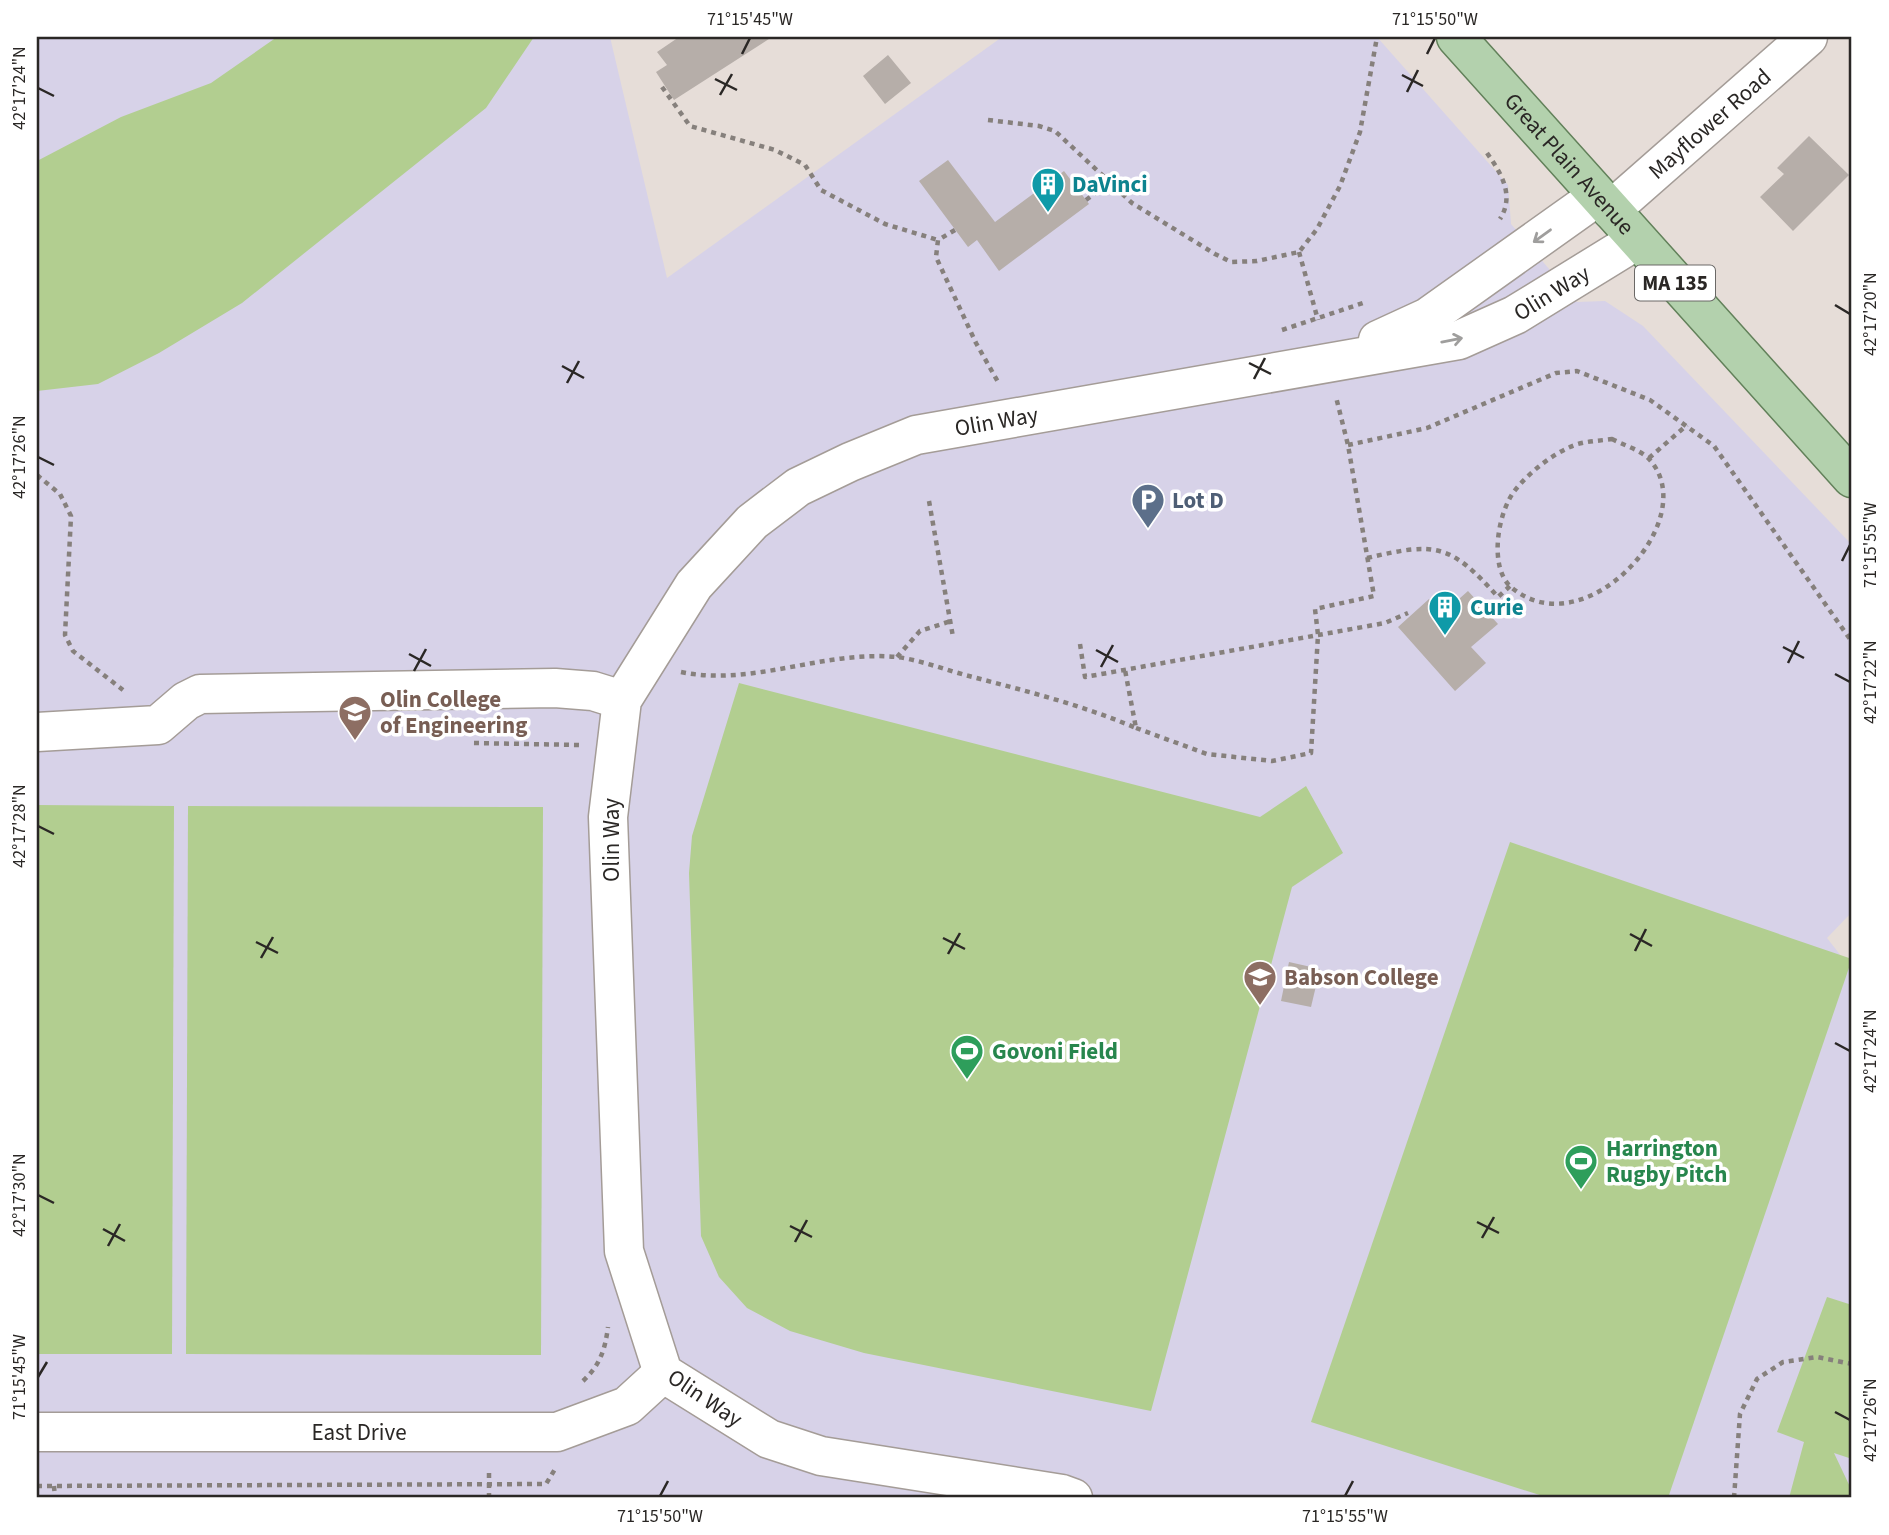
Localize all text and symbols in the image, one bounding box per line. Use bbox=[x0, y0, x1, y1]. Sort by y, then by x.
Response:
text: 71°15'45"W bbox=[707, 7, 793, 32]
text: 71°15'50"W bbox=[1392, 7, 1478, 32]
text: 42°17'24"N bbox=[7, 46, 32, 130]
street label: Mayflower Road bbox=[1641, 60, 1778, 187]
street label: Great Plain Avenue bbox=[1497, 85, 1642, 242]
building icon: DaVinci bbox=[1029, 165, 1067, 214]
place label: DaVinci bbox=[1072, 168, 1148, 201]
one-way arrow bbox=[1533, 228, 1552, 243]
street label: Olin Way bbox=[1507, 256, 1596, 329]
road number: MA 135 bbox=[1635, 266, 1715, 300]
text: 42°17'20"N bbox=[1858, 272, 1883, 356]
one-way arrow bbox=[1440, 333, 1463, 347]
street label: Olin Way bbox=[952, 397, 1041, 444]
text: 42°17'26"N bbox=[7, 415, 32, 499]
parking icon: Lot D bbox=[1129, 481, 1167, 530]
place label: Lot D bbox=[1172, 484, 1224, 517]
text: 71°15'55"W bbox=[1858, 502, 1883, 588]
building icon: Curie bbox=[1426, 588, 1464, 637]
place label: Curie bbox=[1470, 591, 1524, 624]
text: 42°17'22"N bbox=[1858, 640, 1883, 724]
place label: Olin College of Engineering bbox=[380, 683, 527, 742]
school or university icon: Olin College of Engineering bbox=[336, 693, 374, 742]
text: 42°17'28"N bbox=[7, 784, 32, 868]
street label: Olin Way bbox=[595, 798, 628, 882]
school or university icon: Babson College bbox=[1241, 958, 1279, 1007]
place label: Babson College bbox=[1284, 961, 1439, 994]
text: 42°17'24"N bbox=[1858, 1009, 1883, 1093]
sports icon: Govoni Field bbox=[948, 1032, 986, 1081]
place label: Govoni Field bbox=[992, 1035, 1118, 1068]
place label: Harrington Rugby Pitch bbox=[1606, 1132, 1727, 1191]
sports icon: Harrington Rugby Pitch bbox=[1562, 1142, 1600, 1191]
text: 42°17'30"N bbox=[7, 1153, 32, 1237]
text: 71°15'45"W bbox=[7, 1334, 32, 1420]
street label: Olin Way bbox=[661, 1361, 749, 1435]
text: 42°17'26"N bbox=[1858, 1378, 1883, 1462]
street label: East Drive bbox=[311, 1416, 407, 1449]
text: 71°15'50"W bbox=[617, 1504, 703, 1529]
text: 71°15'55"W bbox=[1302, 1504, 1388, 1529]

